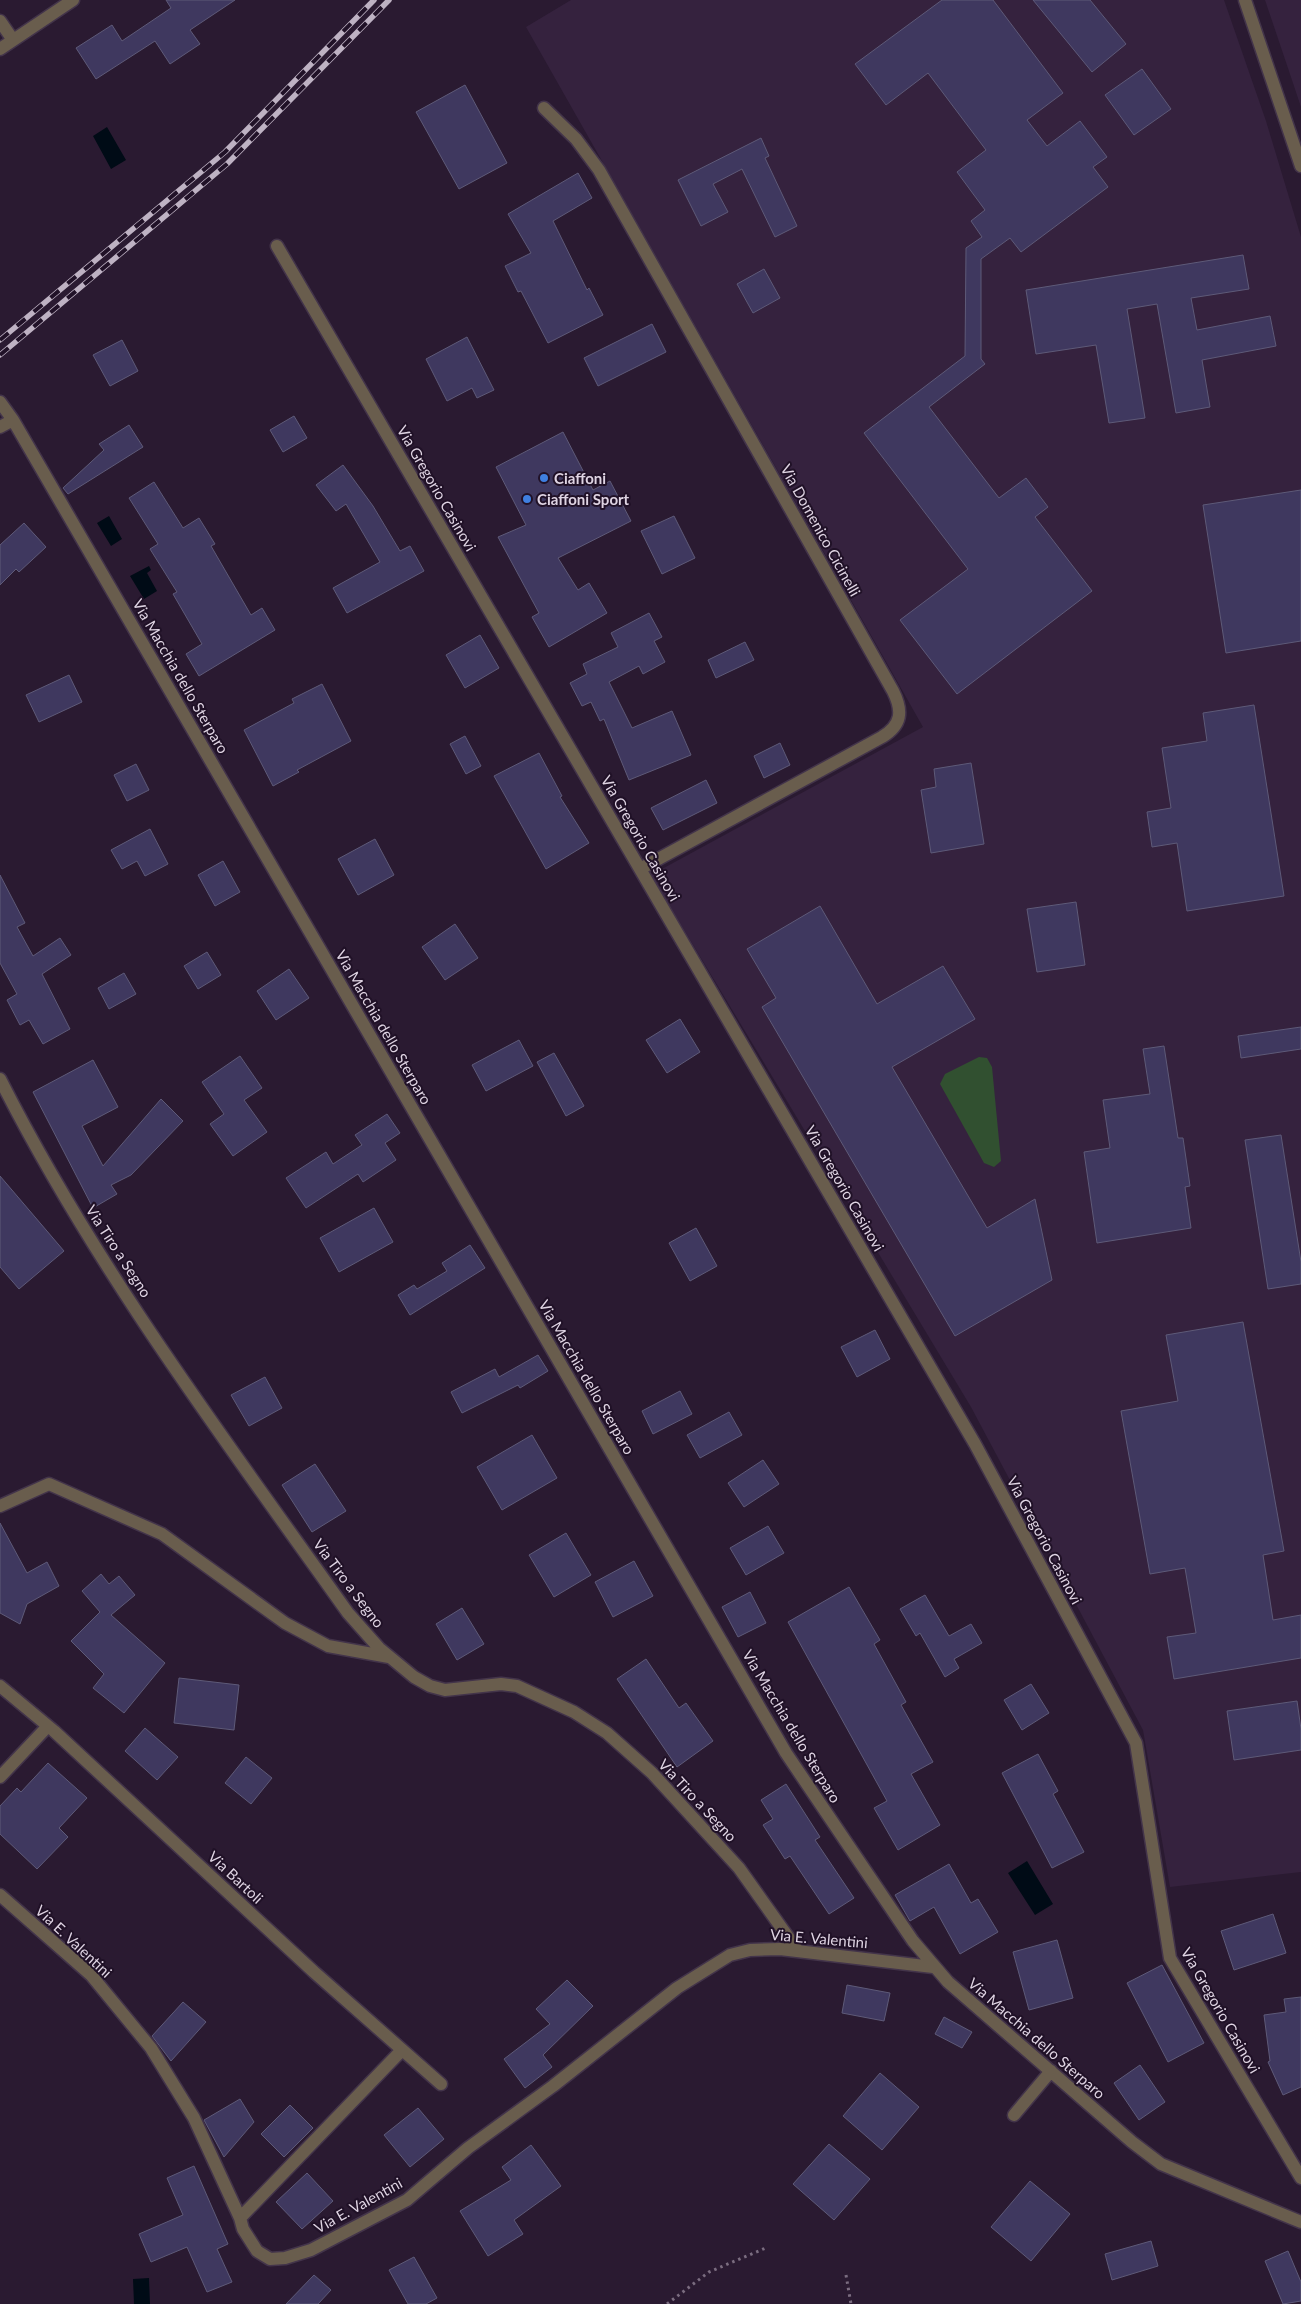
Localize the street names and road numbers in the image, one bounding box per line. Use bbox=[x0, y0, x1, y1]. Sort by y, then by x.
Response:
street label: Via Gregorio Casinovi bbox=[394, 422, 480, 554]
street label: Via Domenico Cicinelli bbox=[777, 461, 865, 599]
street label: Via Macchia dello Sterparo bbox=[129, 596, 233, 756]
street label: Via Gregorio Casinovi bbox=[598, 772, 684, 904]
street label: Via Macchia dello Sterparo bbox=[332, 947, 436, 1107]
street label: Via Gregorio Casinovi bbox=[802, 1122, 888, 1254]
street label: Via Tiro a Segno bbox=[82, 1201, 156, 1301]
street label: Via Macchia dello Sterparo bbox=[535, 1297, 639, 1457]
street label: Via Gregorio Casinovi bbox=[1004, 1473, 1086, 1607]
street label: Via Tiro a Segno bbox=[310, 1535, 388, 1631]
street label: Via Macchia dello Sterparo bbox=[739, 1646, 845, 1806]
street label: Via Tiro a Segno bbox=[655, 1755, 741, 1845]
street label: Via Bartoli bbox=[205, 1847, 267, 1907]
street label: Via E. Valentini bbox=[32, 1901, 116, 1981]
street label: Via E. Valentini bbox=[769, 1925, 869, 1951]
street label: Via Gregorio Casinovi bbox=[1178, 1944, 1264, 2076]
street label: Via Macchia dello Sterparo bbox=[965, 1974, 1109, 2102]
street label: Via E. Valentini bbox=[311, 2173, 405, 2237]

